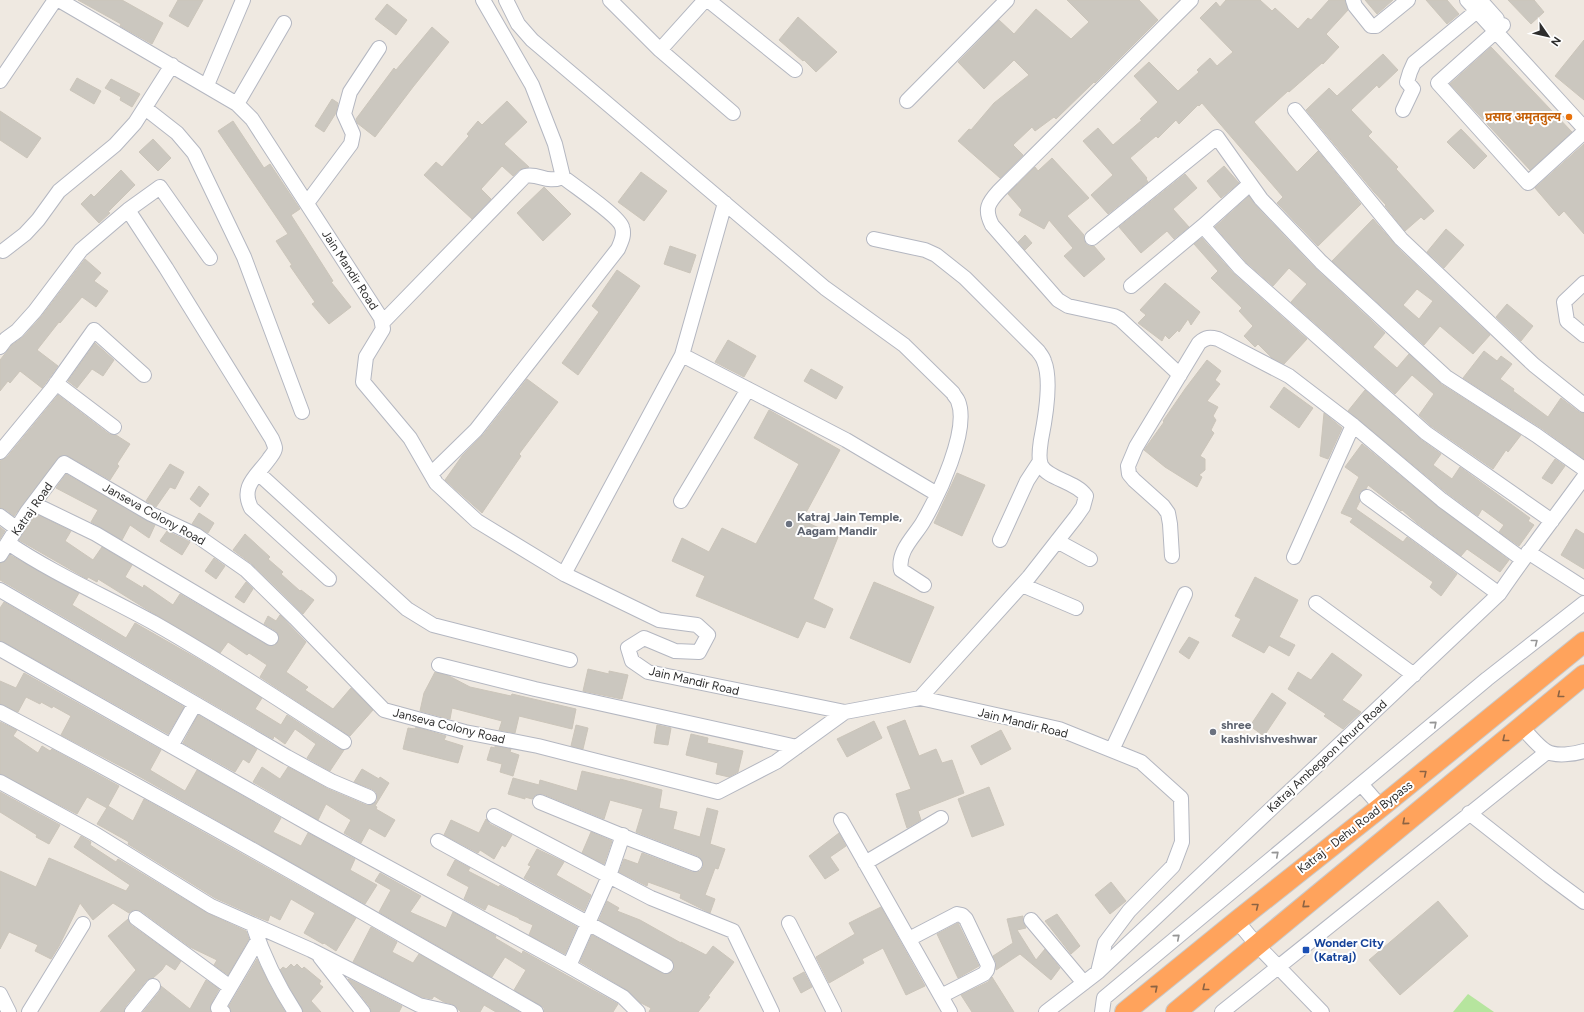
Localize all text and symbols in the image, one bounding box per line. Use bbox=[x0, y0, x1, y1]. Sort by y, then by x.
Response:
north arrow bbox=[1528, 16, 1568, 56]
text: N bbox=[1548, 34, 1564, 48]
place label: प्रसाद अमृततुल्य bbox=[1485, 110, 1561, 126]
marker: प्रसाद अमृततुल्य bbox=[1564, 112, 1574, 122]
street label: Jain Mandir Road bbox=[319, 228, 381, 312]
street label: Katraj Road bbox=[9, 480, 55, 538]
street label: Janseva Colony Road bbox=[100, 480, 208, 548]
place label: Katraj Jain Temple, Aagam Mandir bbox=[797, 510, 902, 538]
marker: Katraj Jain Temple, Aagam Mandir bbox=[784, 519, 794, 529]
one-way arrow bbox=[1531, 640, 1538, 647]
street label: Jain Mandir Road bbox=[648, 664, 740, 698]
one-way arrow bbox=[1557, 690, 1564, 697]
street label: Katraj Ambegaon Khurd Road bbox=[1264, 697, 1390, 815]
street label: Janseva Colony Road bbox=[392, 705, 506, 747]
street label: Jain Mandir Road bbox=[977, 705, 1069, 741]
place label: shree kashivishveshwar bbox=[1221, 718, 1318, 746]
one-way arrow bbox=[1429, 721, 1436, 728]
marker: shree kashivishveshwar bbox=[1208, 727, 1218, 737]
one-way arrow bbox=[1503, 735, 1510, 742]
one-way arrow bbox=[1419, 770, 1426, 777]
street label: Katraj - Dehu Road Bypass bbox=[1295, 778, 1416, 876]
one-way arrow bbox=[1402, 817, 1410, 824]
one-way arrow bbox=[1272, 851, 1279, 858]
one-way arrow bbox=[1302, 900, 1310, 907]
one-way arrow bbox=[1252, 903, 1259, 910]
one-way arrow bbox=[1172, 935, 1179, 942]
place label: Wonder City (Katraj) bbox=[1314, 936, 1384, 964]
marker: Wonder City (Katraj) bbox=[1301, 945, 1311, 955]
one-way arrow bbox=[1203, 984, 1210, 991]
one-way arrow bbox=[1151, 986, 1158, 993]

